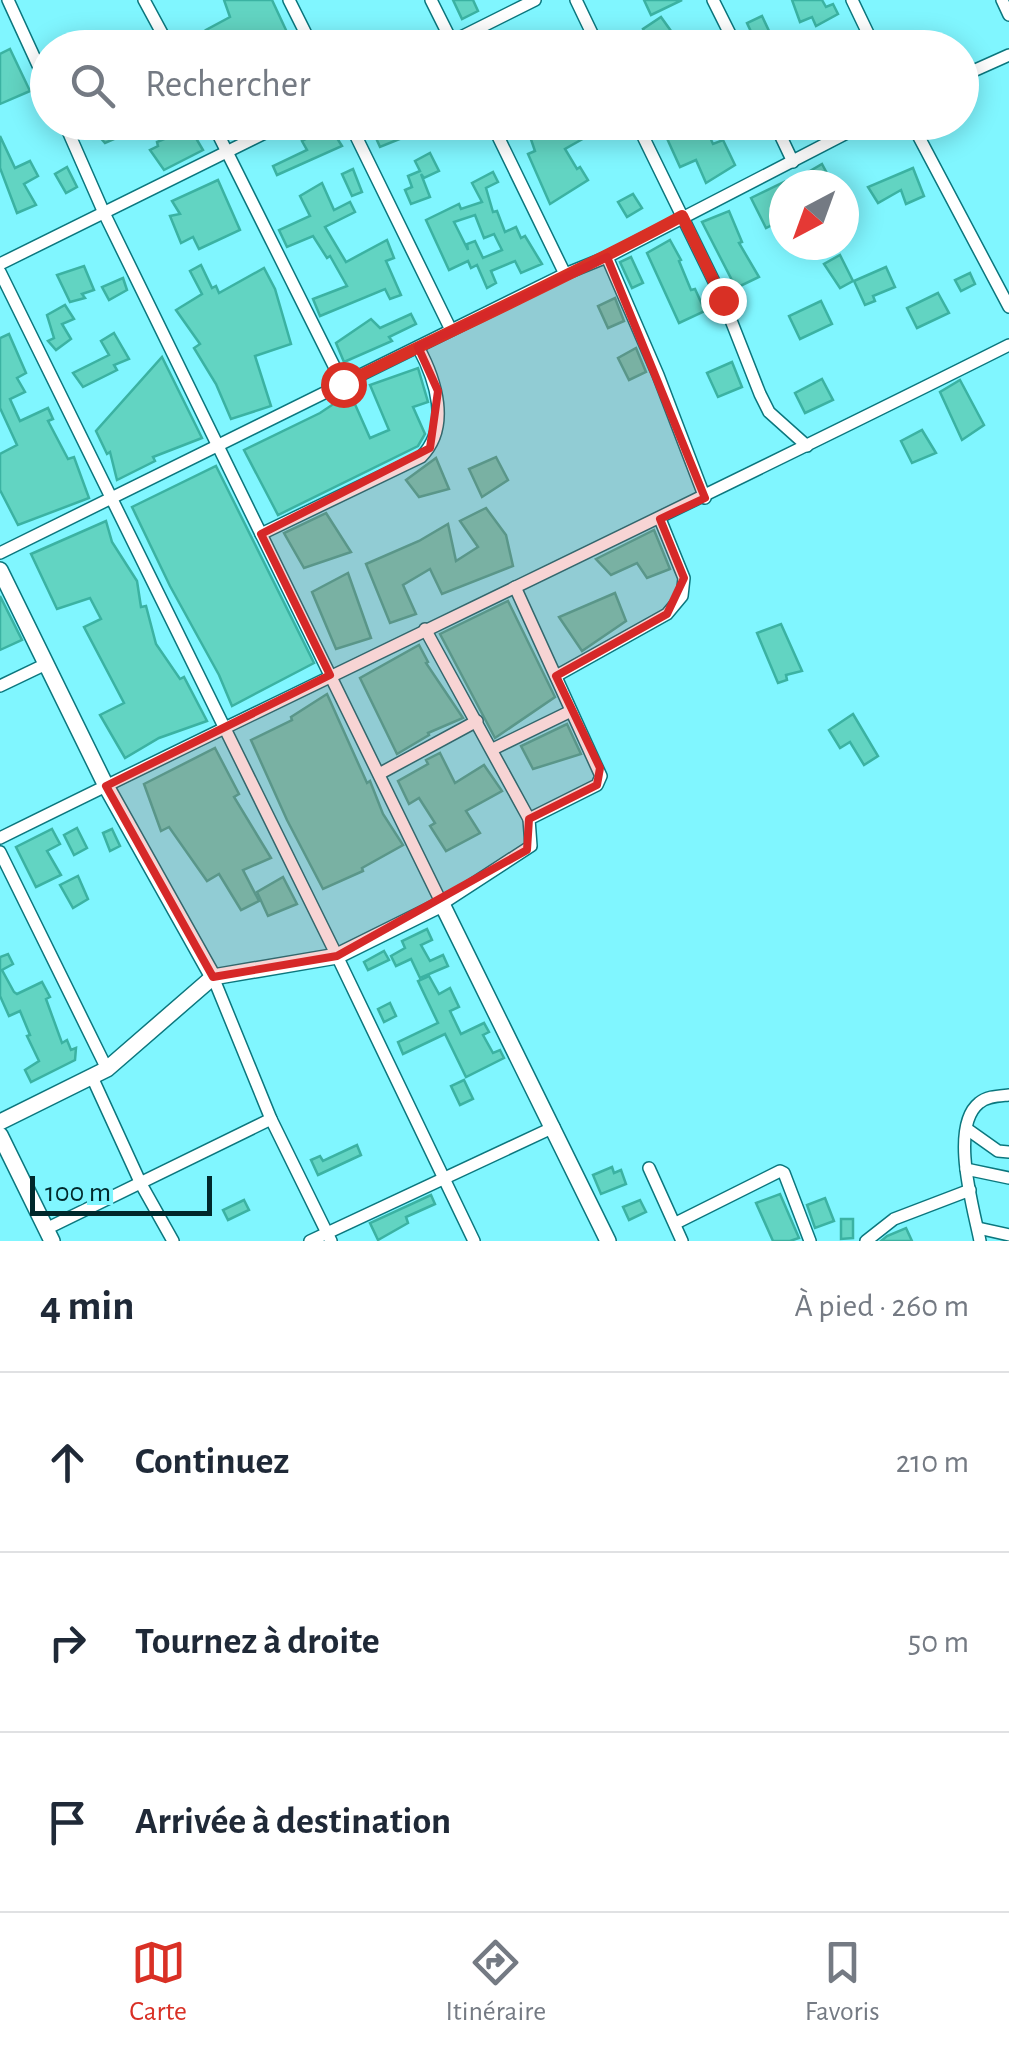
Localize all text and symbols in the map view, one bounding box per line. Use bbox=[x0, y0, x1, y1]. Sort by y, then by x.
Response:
search box bbox=[30, 30, 979, 140]
icon: search bbox=[65, 58, 120, 113]
text: Rechercher bbox=[145, 66, 311, 104]
north arrow bbox=[769, 170, 859, 260]
route end bbox=[701, 278, 747, 324]
route start bbox=[321, 362, 367, 408]
scale bar bbox=[30, 1171, 212, 1216]
text: 100 m bbox=[45, 1179, 111, 1207]
text: 4 min bbox=[40, 1285, 135, 1327]
text: À pied · 260 m bbox=[795, 1290, 969, 1322]
icon: ahead bbox=[40, 1435, 95, 1490]
text: Continuez bbox=[135, 1443, 289, 1481]
text: 210 m bbox=[896, 1446, 969, 1478]
icon: right bbox=[40, 1615, 95, 1670]
text: Tournez à droite bbox=[135, 1623, 380, 1661]
text: 50 m bbox=[908, 1626, 969, 1658]
icon: arrive bbox=[40, 1795, 95, 1850]
text: Arrivée à destination bbox=[135, 1803, 451, 1841]
tab: Carte bbox=[129, 1935, 187, 2029]
tab: Itinéraire bbox=[445, 1935, 546, 2029]
tab: Favoris bbox=[805, 1935, 880, 2029]

